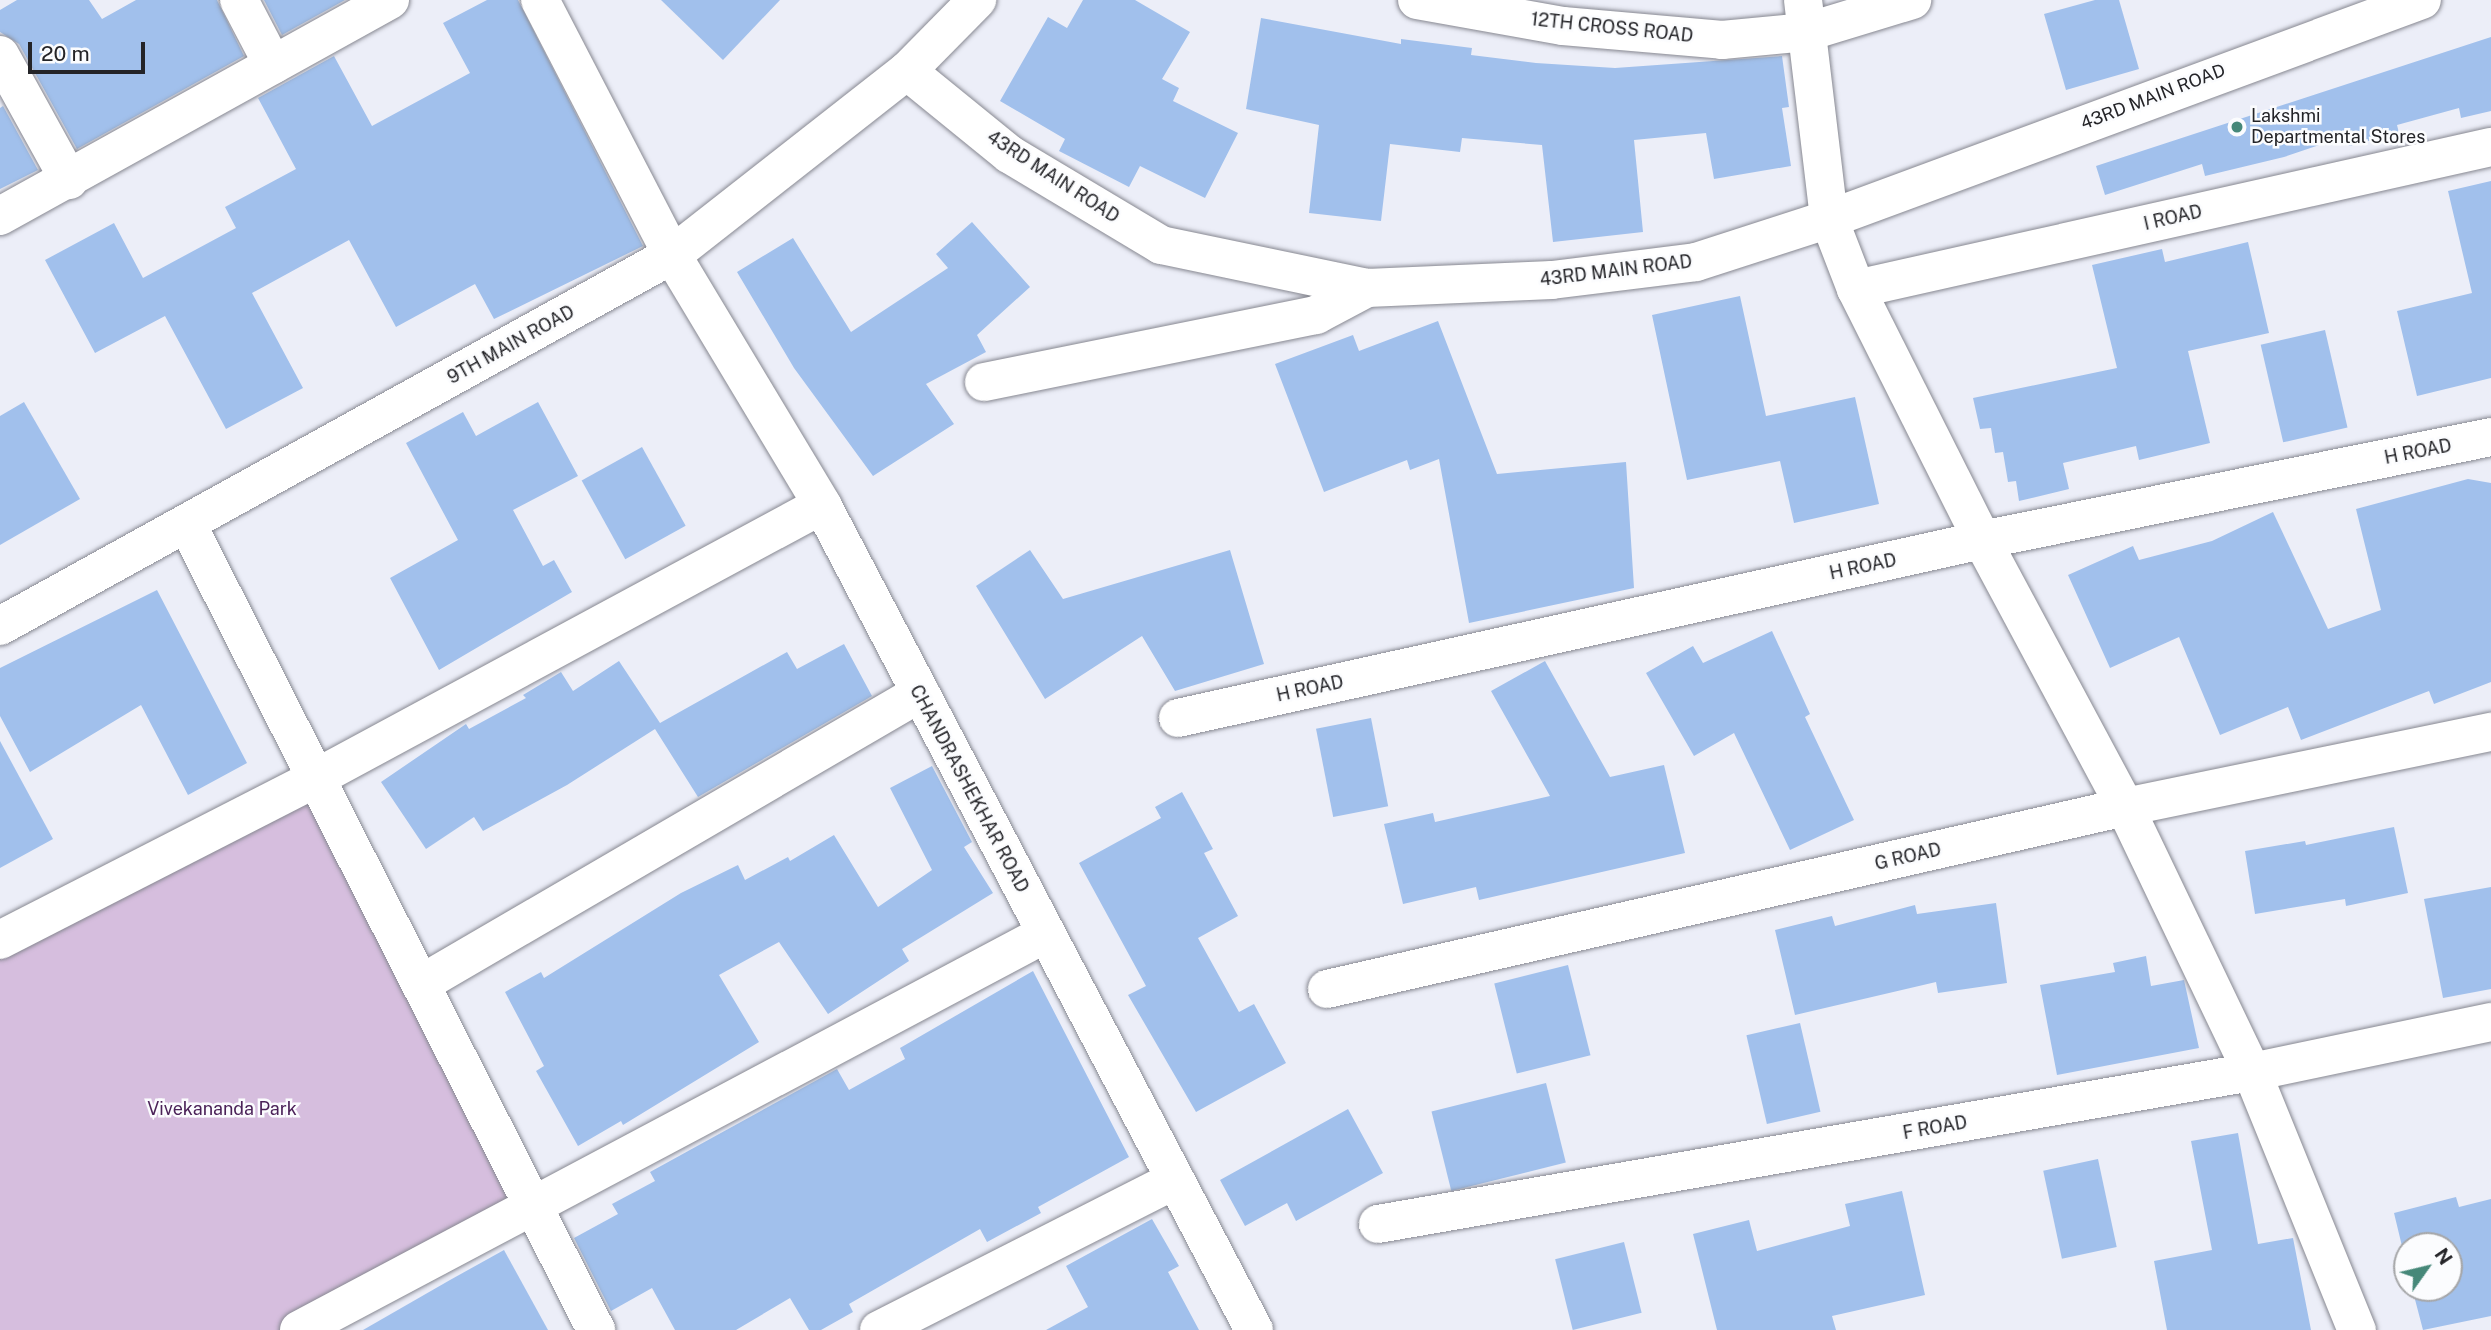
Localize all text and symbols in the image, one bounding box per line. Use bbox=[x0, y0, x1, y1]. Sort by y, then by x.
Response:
street label: 12TH CROSS ROAD bbox=[1530, 9, 1694, 47]
scale bar bbox=[32, 28, 149, 72]
text: 20 m bbox=[41, 41, 90, 66]
street label: 43RD MAIN ROAD bbox=[2078, 59, 2228, 135]
place label: Lakshmi Departmental Stores bbox=[2251, 106, 2425, 148]
marker: Lakshmi Departmental Stores bbox=[2229, 119, 2245, 135]
street label: 43RD MAIN ROAD bbox=[983, 126, 1123, 228]
street label: I ROAD bbox=[2142, 201, 2204, 235]
street label: 43RD MAIN ROAD bbox=[1539, 251, 1693, 291]
street label: 9TH MAIN ROAD bbox=[444, 301, 578, 389]
street label: H ROAD bbox=[2383, 435, 2453, 469]
street label: H ROAD bbox=[1827, 549, 1899, 585]
street label: H ROAD bbox=[1274, 671, 1346, 707]
street label: CHANDRASHEKHAR ROAD bbox=[905, 681, 1033, 897]
street label: G ROAD bbox=[1873, 839, 1943, 875]
park label: Vivekananda Park bbox=[147, 1098, 297, 1120]
street label: F ROAD bbox=[1901, 1112, 1969, 1144]
north arrow bbox=[2393, 1232, 2463, 1302]
text: N bbox=[2430, 1244, 2457, 1269]

